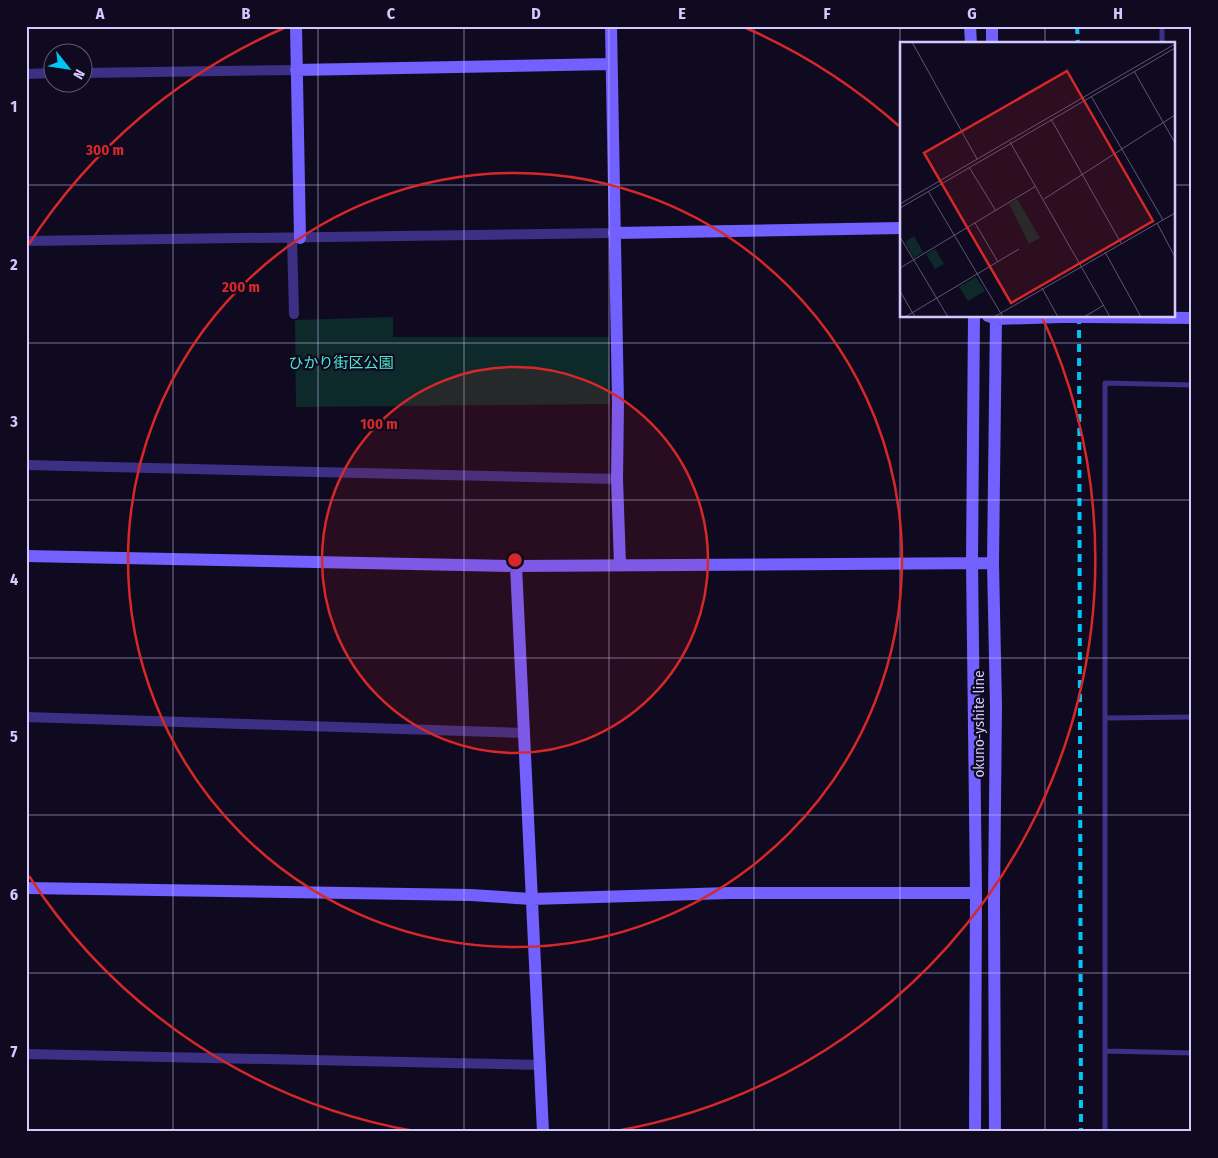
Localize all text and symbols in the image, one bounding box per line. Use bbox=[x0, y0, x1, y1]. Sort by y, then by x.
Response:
text: A bbox=[95, 4, 105, 23]
text: B bbox=[242, 4, 251, 23]
text: C bbox=[387, 4, 396, 23]
text: D bbox=[531, 4, 541, 23]
text: E bbox=[678, 4, 686, 23]
text: F bbox=[823, 4, 831, 23]
text: G bbox=[967, 4, 977, 23]
text: H bbox=[1113, 4, 1123, 23]
north arrow bbox=[42, 42, 92, 92]
inset map bbox=[900, 42, 1176, 318]
text: N bbox=[69, 66, 88, 82]
text: 1 bbox=[11, 97, 17, 116]
text: 300 m bbox=[85, 141, 124, 159]
text: 2 bbox=[9, 255, 18, 274]
text: 200 m bbox=[221, 278, 260, 296]
park label: ひかり街区公園 bbox=[288, 354, 394, 372]
text: 3 bbox=[9, 412, 18, 431]
text: 100 m bbox=[360, 415, 398, 433]
centre of rings bbox=[506, 551, 524, 569]
text: 4 bbox=[10, 570, 18, 589]
street label: okuno-yshite line bbox=[970, 670, 988, 778]
text: 5 bbox=[10, 727, 18, 746]
text: 6 bbox=[10, 885, 18, 904]
text: 7 bbox=[11, 1042, 18, 1061]

